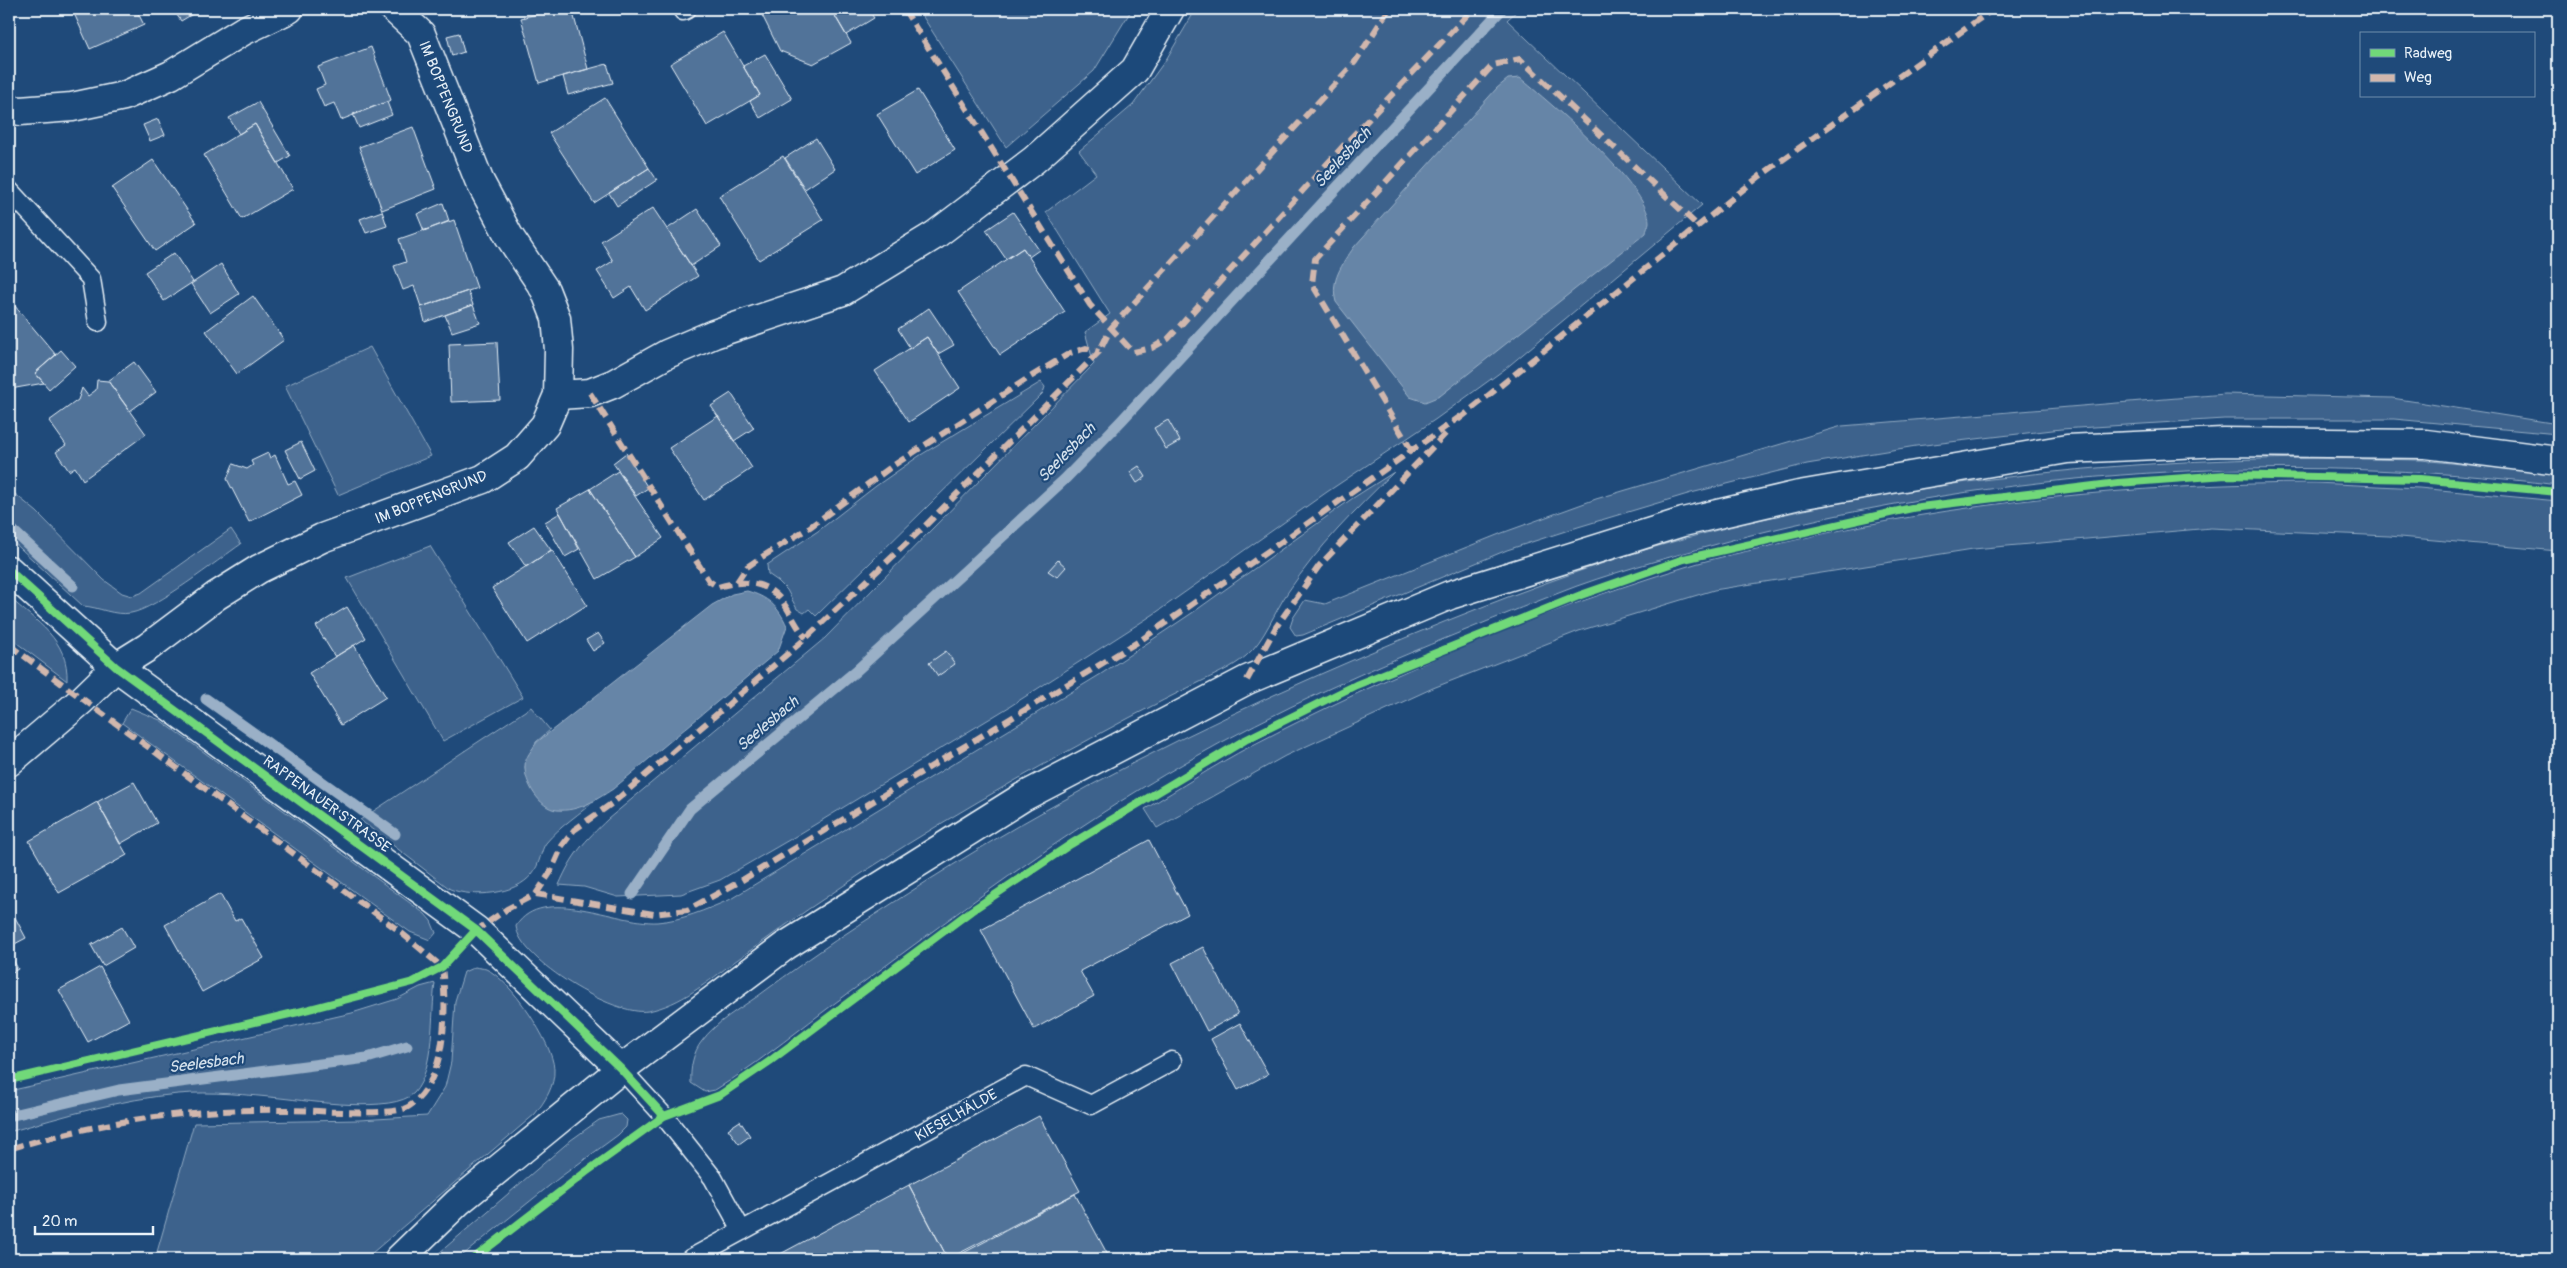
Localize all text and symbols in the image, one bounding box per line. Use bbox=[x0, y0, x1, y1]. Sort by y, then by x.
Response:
legend bbox=[2360, 32, 2534, 98]
street label: IM BOPPENGRUND bbox=[414, 38, 477, 156]
text: Radweg bbox=[2404, 44, 2452, 63]
text: Weg bbox=[2404, 68, 2432, 87]
water label: Seelesbach bbox=[1310, 122, 1377, 192]
water label: Seelesbach bbox=[1034, 418, 1101, 487]
street label: IM BOPPENGRUND bbox=[372, 466, 490, 529]
water label: Seelesbach bbox=[733, 691, 804, 755]
street label: RAPPENAUER STRASSE bbox=[259, 752, 395, 857]
water label: Seelesbach bbox=[168, 1048, 246, 1077]
street label: KIESELHÄLDE bbox=[912, 1085, 1001, 1146]
scale bar bbox=[35, 1203, 152, 1235]
text: 20 m bbox=[42, 1212, 77, 1231]

